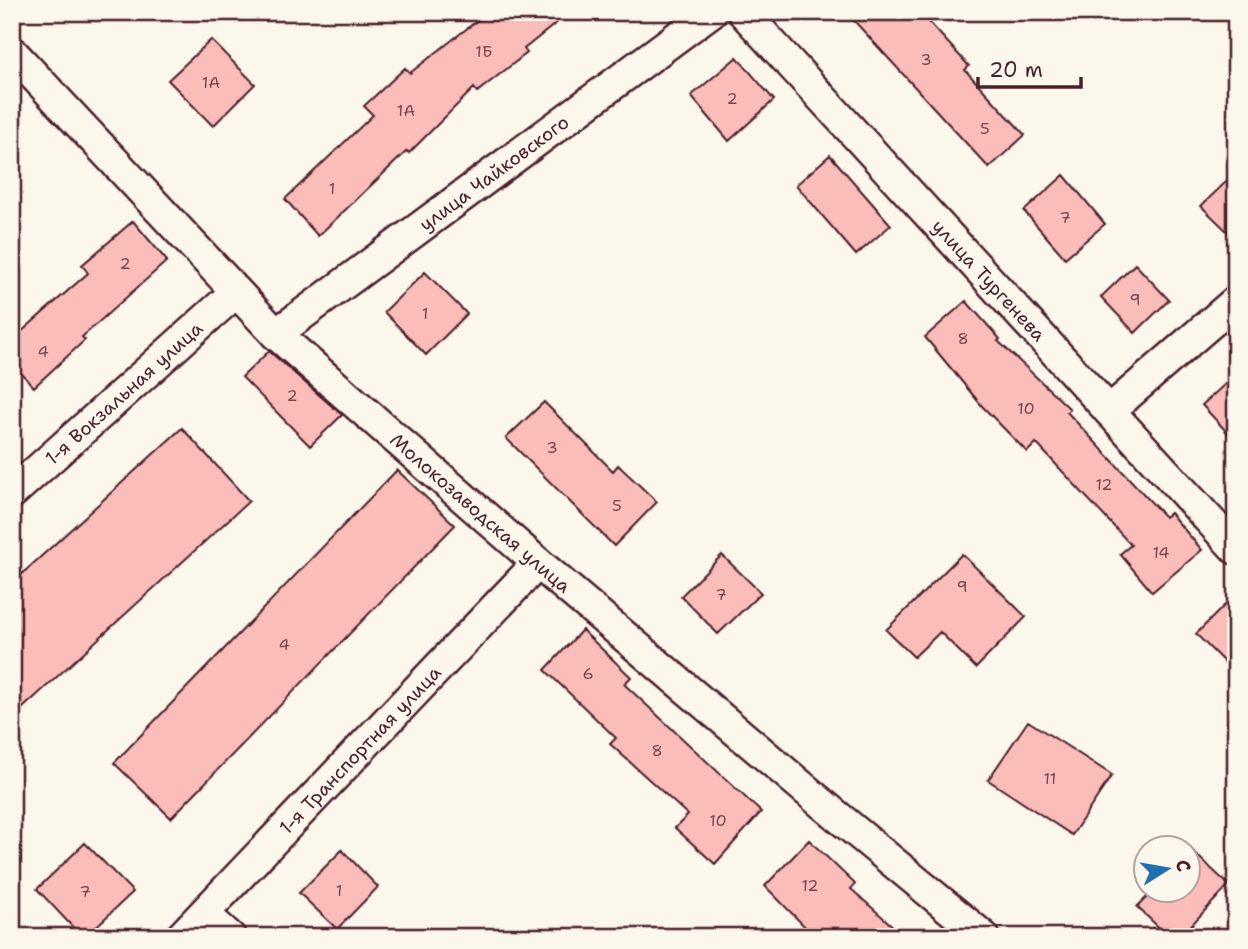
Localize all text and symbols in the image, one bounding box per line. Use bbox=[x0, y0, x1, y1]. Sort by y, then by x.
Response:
house number: 1Б bbox=[475, 41, 493, 62]
scale bar bbox=[978, 46, 1082, 90]
house number: 3 bbox=[920, 49, 932, 70]
text: 20 m bbox=[989, 56, 1043, 84]
house number: 1А bbox=[202, 72, 220, 93]
house number: 2 bbox=[726, 88, 738, 109]
house number: 1А bbox=[397, 100, 415, 121]
street label: улица Чайковского bbox=[414, 110, 574, 237]
house number: 5 bbox=[980, 118, 990, 139]
house number: 1 bbox=[329, 178, 335, 199]
house number: 7 bbox=[1059, 207, 1071, 228]
street label: улица Тургенева bbox=[926, 214, 1051, 347]
house number: 2 bbox=[119, 253, 131, 274]
house number: 9 bbox=[1129, 289, 1141, 310]
house number: 1 bbox=[422, 303, 428, 324]
street label: 1-я Вокзальная улица bbox=[40, 316, 208, 471]
house number: 8 bbox=[957, 328, 969, 349]
house number: 4 bbox=[37, 341, 49, 362]
house number: 2 bbox=[286, 385, 298, 406]
house number: 10 bbox=[1017, 398, 1035, 419]
street label: Молокозаводская улица bbox=[385, 427, 576, 599]
house number: 3 bbox=[546, 437, 558, 458]
house number: 12 bbox=[1095, 474, 1113, 495]
house number: 5 bbox=[612, 495, 622, 516]
house number: 14 bbox=[1152, 542, 1170, 563]
house number: 9 bbox=[956, 576, 968, 597]
house number: 7 bbox=[715, 584, 727, 605]
house number: 4 bbox=[278, 634, 290, 655]
street label: 1-я Транспортная улица bbox=[274, 660, 447, 840]
house number: 6 bbox=[582, 663, 594, 684]
house number: 8 bbox=[651, 740, 663, 761]
house number: 11 bbox=[1044, 768, 1056, 789]
house number: 10 bbox=[709, 810, 727, 831]
north arrow bbox=[1132, 834, 1202, 904]
text: С bbox=[1170, 858, 1197, 874]
house number: 12 bbox=[801, 875, 819, 896]
house number: 1 bbox=[336, 880, 342, 901]
house number: 7 bbox=[79, 881, 91, 902]

